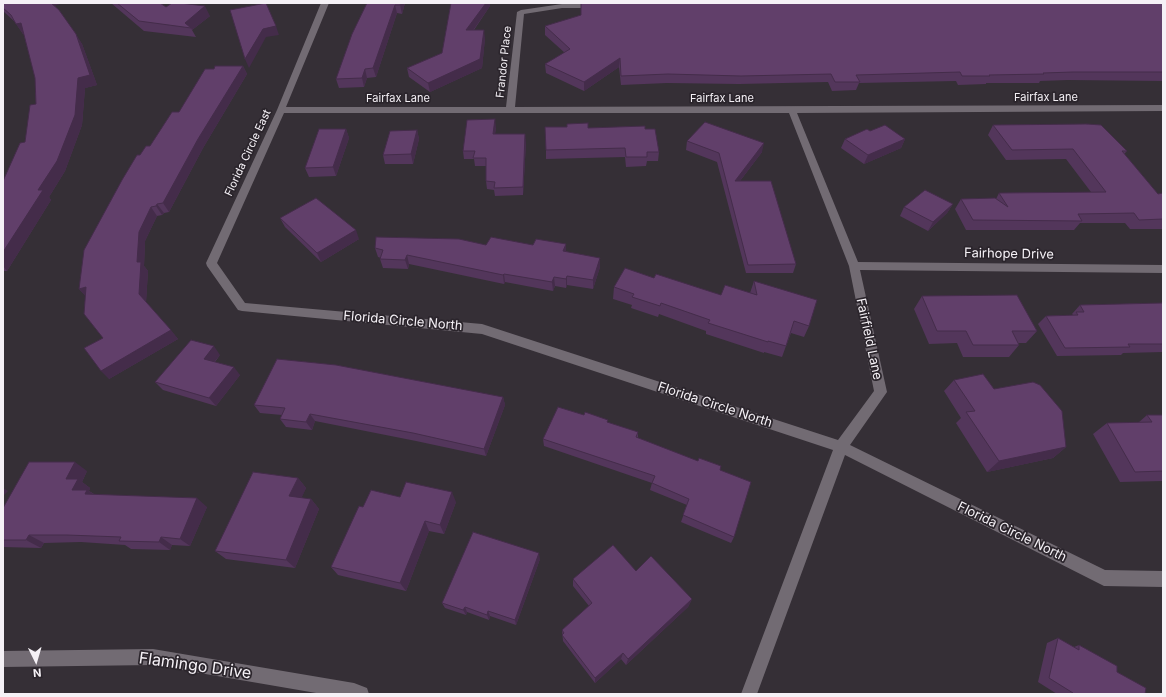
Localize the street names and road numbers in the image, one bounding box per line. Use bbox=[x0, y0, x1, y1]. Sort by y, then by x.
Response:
street label: Frandor Place bbox=[494, 25, 514, 99]
street label: Fairfax Lane bbox=[1014, 91, 1078, 105]
street label: Fairfax Lane bbox=[366, 92, 430, 106]
street label: Fairfax Lane bbox=[690, 92, 754, 106]
street label: Florida Circle East bbox=[222, 108, 274, 198]
street label: Fairhope Drive bbox=[964, 245, 1054, 263]
street label: Fairfield Lane bbox=[853, 297, 885, 381]
street label: Florida Circle North bbox=[343, 308, 463, 334]
street label: Florida Circle North bbox=[656, 379, 774, 431]
street label: Florida Circle North bbox=[955, 499, 1069, 565]
street label: Flamingo Drive bbox=[138, 649, 252, 683]

